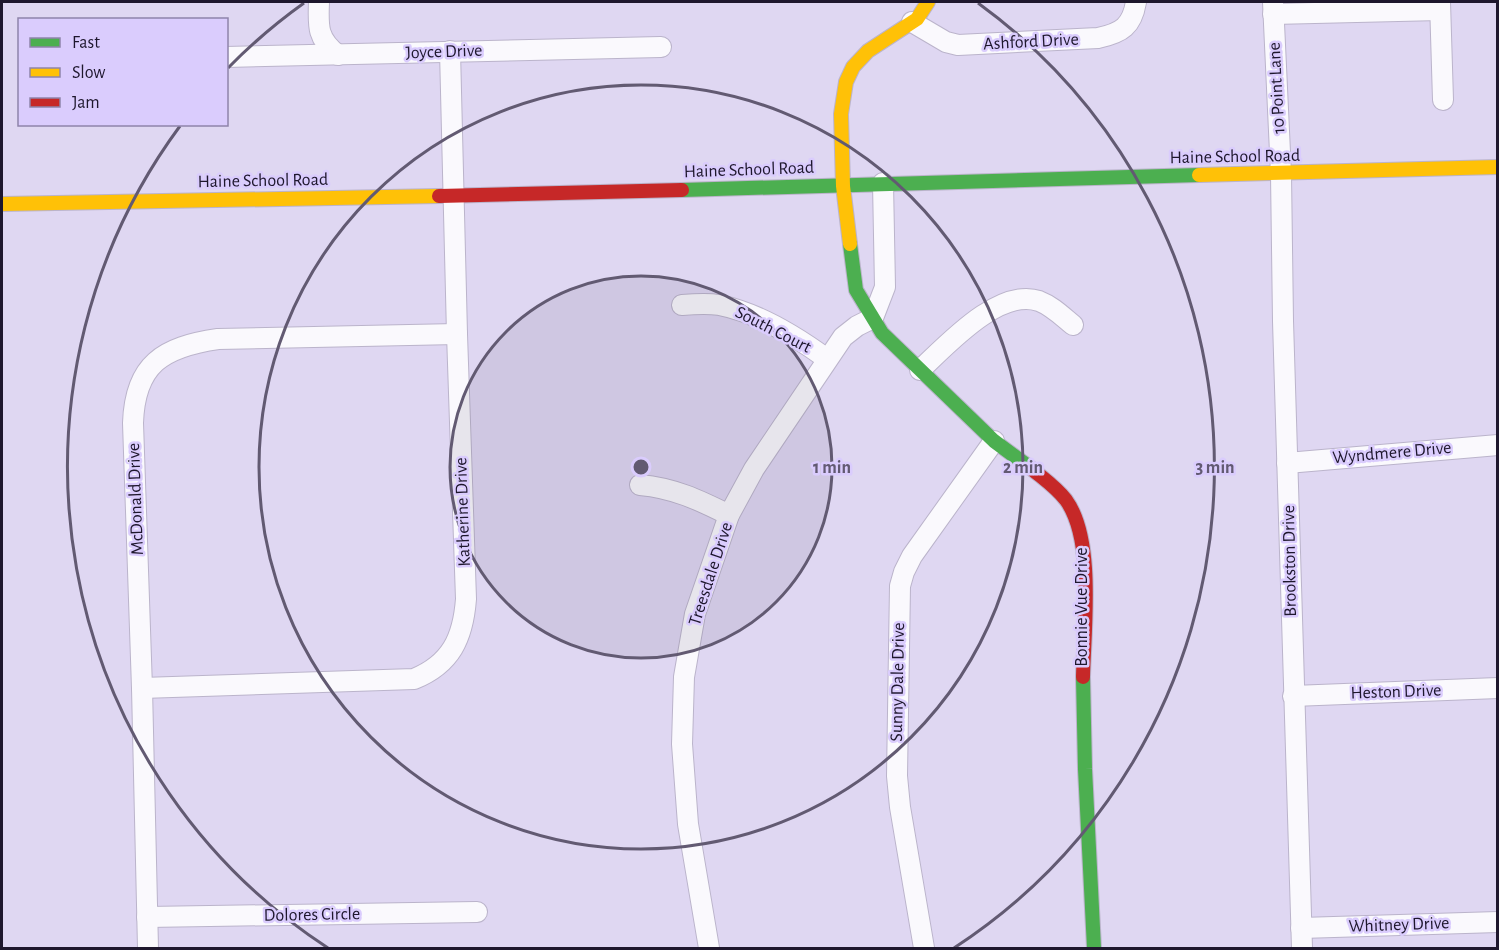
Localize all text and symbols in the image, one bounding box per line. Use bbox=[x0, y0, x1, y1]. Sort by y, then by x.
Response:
legend bbox=[18, 18, 228, 126]
street label: Ashford Drive bbox=[983, 31, 1079, 53]
text: Fast bbox=[72, 34, 100, 52]
street label: Joyce Drive bbox=[405, 42, 483, 62]
street label: 10 Point Lane bbox=[1266, 42, 1288, 134]
text: Slow bbox=[72, 64, 105, 82]
text: Jam bbox=[72, 94, 100, 112]
street label: Haine School Road bbox=[1170, 147, 1300, 167]
street label: Haine School Road bbox=[683, 159, 815, 181]
street label: Haine School Road bbox=[198, 171, 328, 191]
street label: South Court bbox=[732, 303, 814, 357]
street label: Wyndmere Drive bbox=[1332, 439, 1452, 467]
street label: McDonald Drive bbox=[125, 443, 147, 555]
street label: Katherine Drive bbox=[452, 457, 474, 567]
centre of rings bbox=[631, 457, 651, 477]
text: 1 min bbox=[813, 459, 851, 477]
text: 2 min bbox=[1003, 459, 1043, 477]
text: 3 min bbox=[1195, 459, 1235, 477]
street label: Brookston Drive bbox=[1280, 505, 1300, 617]
street label: Treesdale Drive bbox=[686, 520, 736, 628]
street label: Bonnie Vue Drive bbox=[1073, 547, 1091, 667]
street label: Sunny Dale Drive bbox=[888, 622, 908, 742]
street label: Heston Drive bbox=[1350, 681, 1442, 703]
street label: Dolores Circle bbox=[264, 905, 360, 925]
street label: Whitney Drive bbox=[1348, 914, 1450, 936]

